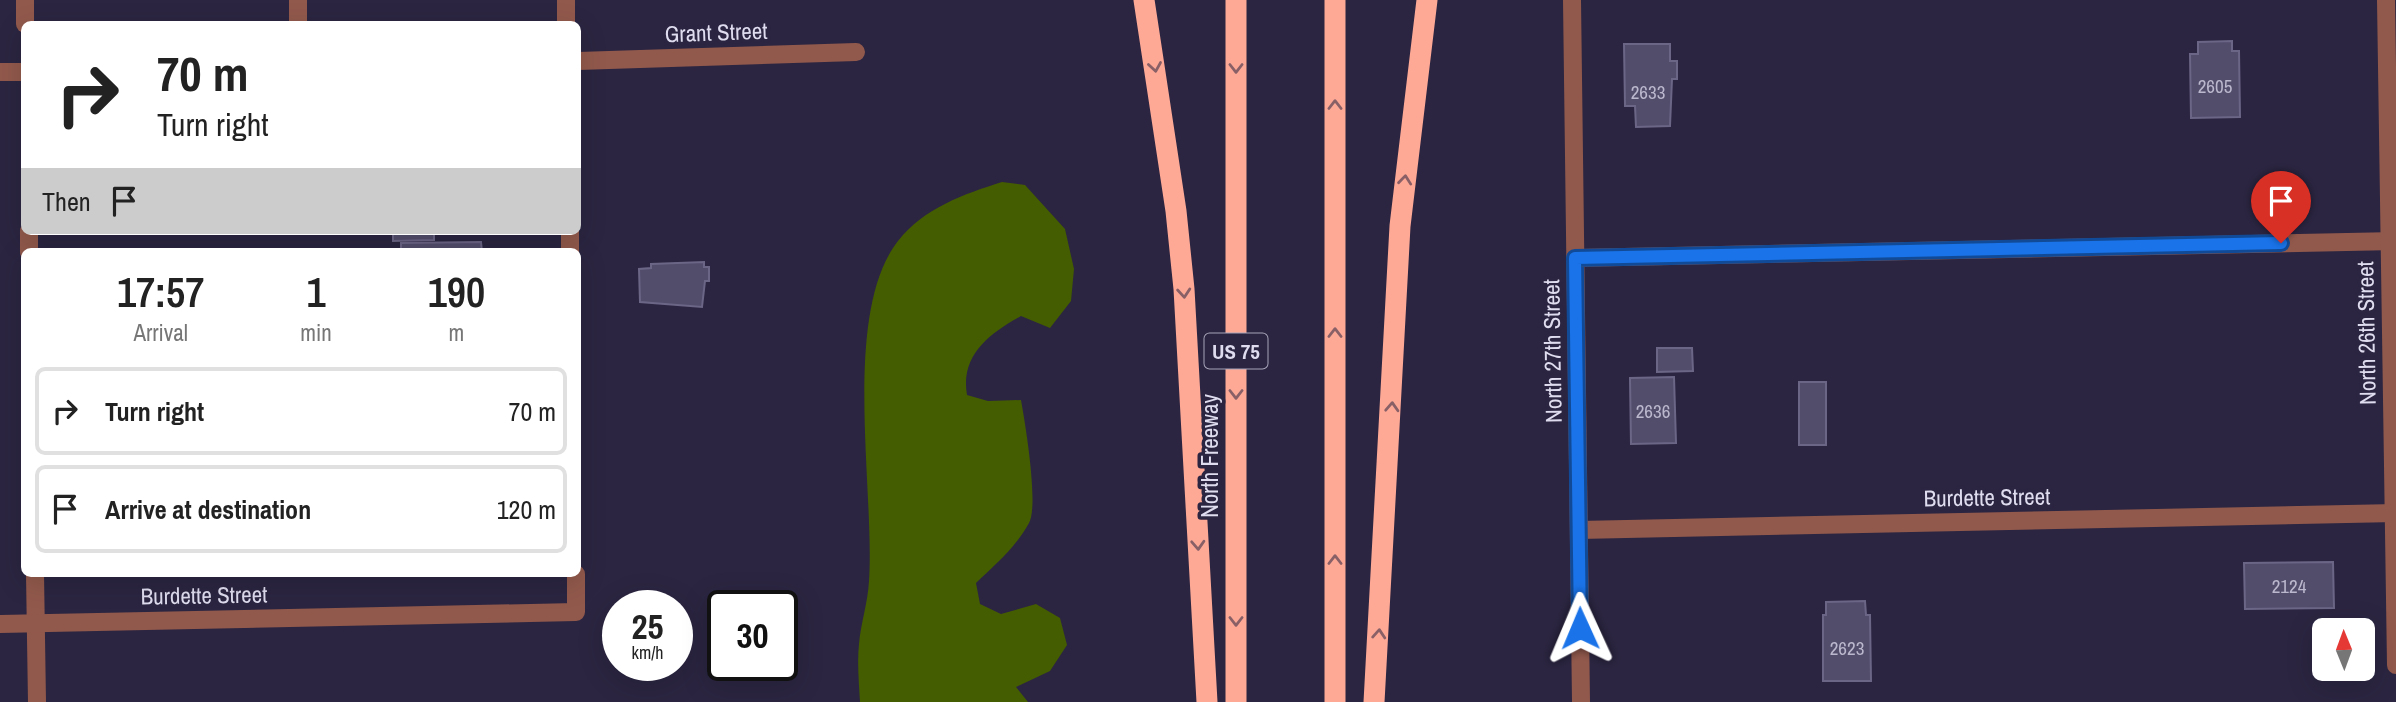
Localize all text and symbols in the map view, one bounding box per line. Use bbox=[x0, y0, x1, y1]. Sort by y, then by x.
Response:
street label: Grant Street bbox=[664, 15, 768, 49]
text: 70 m bbox=[157, 40, 249, 106]
icon: right bbox=[42, 49, 133, 140]
one-way arrow bbox=[1148, 61, 1163, 73]
one-way arrow bbox=[1228, 63, 1244, 74]
house number: 2605 bbox=[2198, 73, 2233, 99]
house number: 2633 bbox=[1631, 79, 1665, 105]
one-way arrow bbox=[1327, 100, 1343, 110]
text: Turn right bbox=[157, 103, 269, 146]
pin bbox=[2251, 171, 2311, 243]
one-way arrow bbox=[1397, 174, 1412, 185]
icon: arrive bbox=[105, 182, 143, 220]
icon: arrive bbox=[2262, 182, 2300, 220]
text: Then bbox=[42, 184, 91, 219]
street label: North 26th Street bbox=[2349, 261, 2383, 405]
text: 17:57 bbox=[117, 264, 204, 320]
text: 1 bbox=[306, 264, 326, 320]
text: 190 bbox=[428, 264, 485, 320]
street label: North 27th Street bbox=[1535, 279, 1569, 423]
one-way arrow bbox=[1176, 288, 1191, 299]
text: Arrival bbox=[133, 317, 188, 348]
text: min bbox=[300, 317, 332, 348]
text: m bbox=[449, 317, 464, 348]
one-way arrow bbox=[1327, 327, 1343, 338]
road number: US 75 bbox=[1204, 334, 1268, 368]
one-way arrow bbox=[1228, 389, 1244, 399]
icon: right bbox=[46, 392, 84, 430]
text: Turn right bbox=[105, 394, 204, 429]
text: 70 m bbox=[509, 394, 556, 429]
street label: North Freeway bbox=[1194, 394, 1225, 518]
house number: 2636 bbox=[1636, 398, 1670, 424]
one-way arrow bbox=[1384, 401, 1399, 412]
street label: Burdette Street bbox=[1923, 480, 2051, 514]
icon: arrive bbox=[46, 490, 84, 528]
text: Arrive at destination bbox=[105, 492, 311, 527]
text: 120 m bbox=[497, 492, 556, 527]
one-way arrow bbox=[1191, 539, 1206, 550]
one-way arrow bbox=[1327, 555, 1343, 565]
house number: 2124 bbox=[2272, 573, 2307, 599]
street label: Burdette Street bbox=[140, 578, 268, 612]
speed limit sign: 30 bbox=[707, 590, 798, 681]
position arrow bbox=[1543, 591, 1617, 665]
text: 25 bbox=[632, 603, 663, 650]
one-way arrow bbox=[1228, 616, 1244, 627]
north arrow bbox=[2312, 618, 2375, 681]
map controls bbox=[2312, 618, 2375, 681]
one-way arrow bbox=[1371, 628, 1386, 639]
house number: 2623 bbox=[1830, 635, 1864, 661]
text: km/h bbox=[632, 640, 664, 665]

